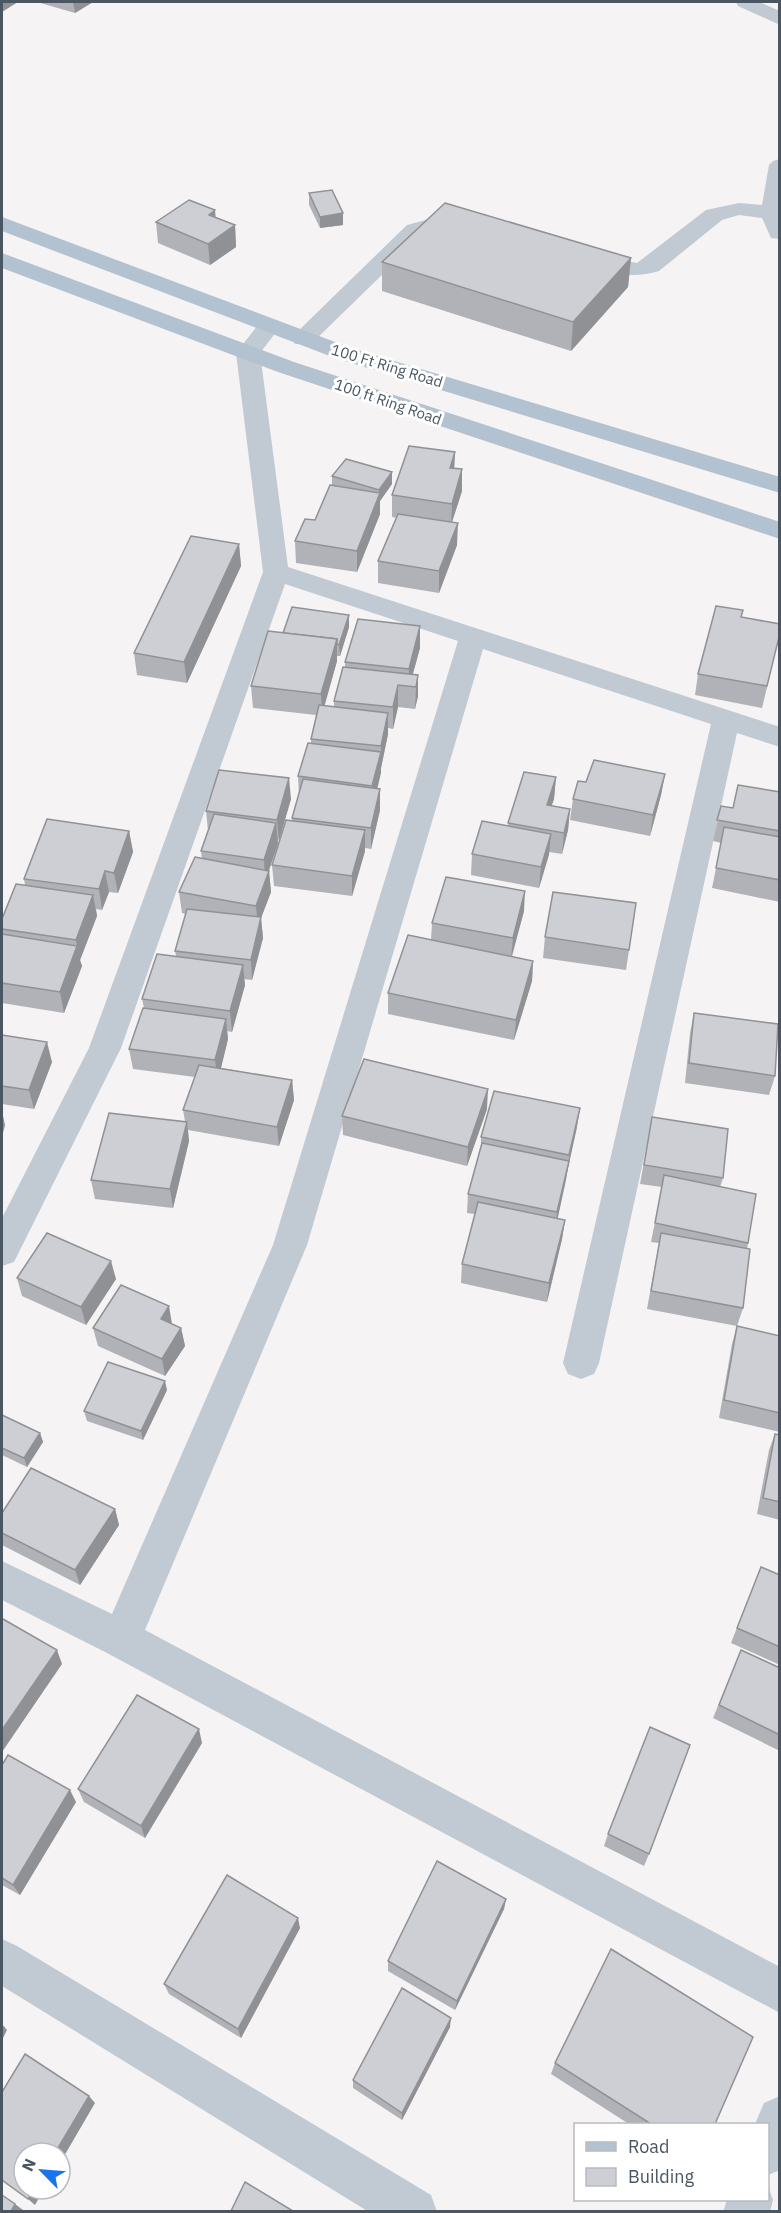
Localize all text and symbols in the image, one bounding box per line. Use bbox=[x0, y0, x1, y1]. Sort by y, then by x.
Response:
street label: 100 Ft Ring Road bbox=[329, 340, 445, 391]
street label: 100 ft Ring Road bbox=[332, 374, 444, 429]
legend bbox=[574, 2123, 769, 2201]
text: Road bbox=[628, 2135, 669, 2158]
north arrow bbox=[12, 2141, 72, 2201]
text: N bbox=[17, 2155, 40, 2174]
text: Building bbox=[628, 2165, 695, 2188]

